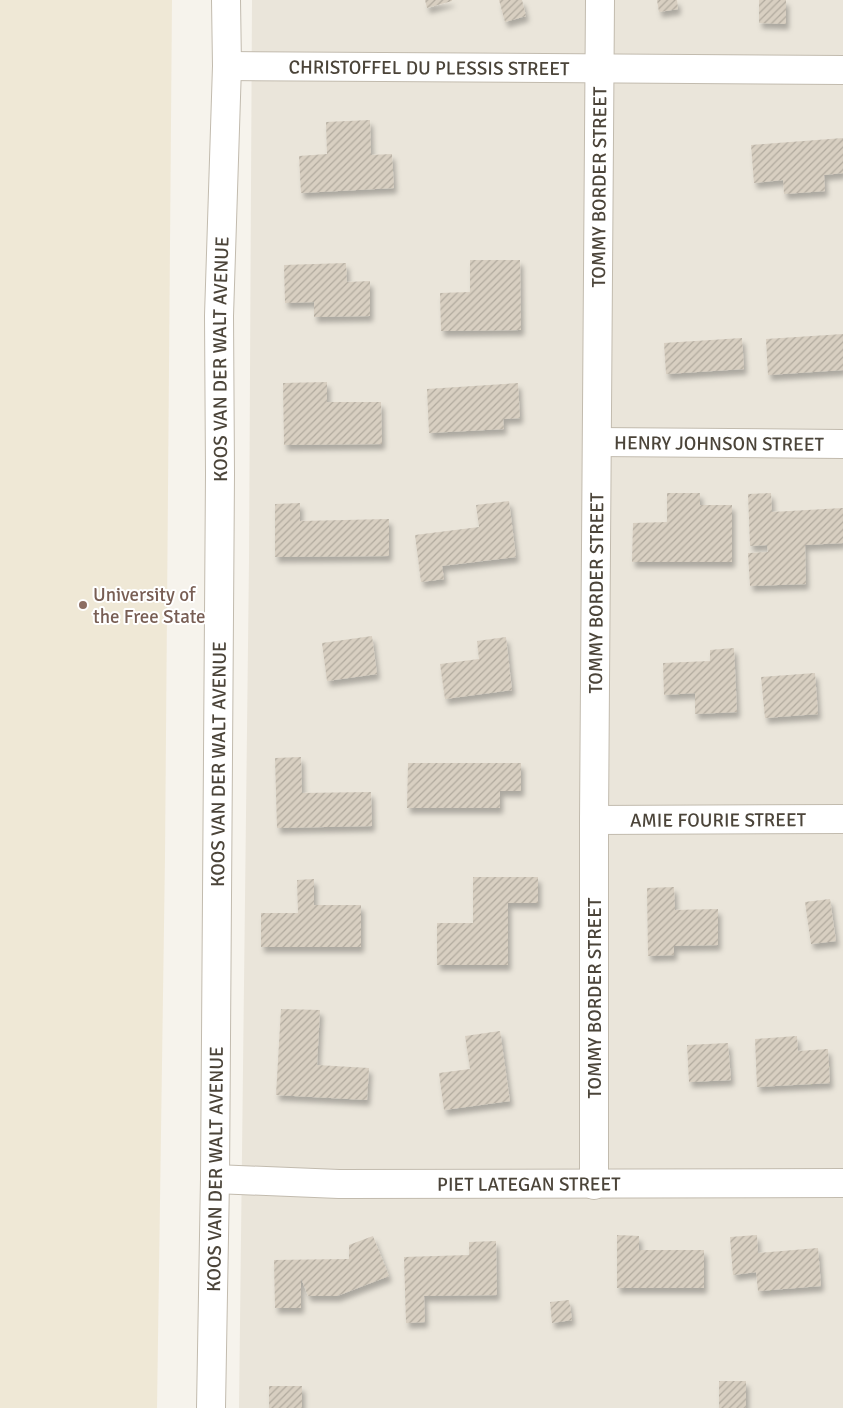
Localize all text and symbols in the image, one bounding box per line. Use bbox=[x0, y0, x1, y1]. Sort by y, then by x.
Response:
street label: CHRISTOFFEL DU PLESSIS STREET bbox=[288, 55, 570, 81]
street label: TOMMY BORDER STREET bbox=[587, 86, 612, 288]
street label: KOOS VAN DER WALT AVENUE bbox=[208, 236, 235, 482]
street label: HENRY JOHNSON STREET bbox=[614, 431, 825, 457]
street label: TOMMY BORDER STREET bbox=[584, 492, 609, 694]
place label: University of the Free State bbox=[93, 583, 206, 629]
marker: University of the Free State bbox=[77, 599, 89, 611]
street label: KOOS VAN DER WALT AVENUE bbox=[206, 641, 232, 887]
street label: AMIE FOURIE STREET bbox=[630, 808, 807, 833]
street label: TOMMY BORDER STREET bbox=[583, 897, 607, 1098]
street label: KOOS VAN DER WALT AVENUE bbox=[202, 1046, 229, 1292]
street label: PIET LATEGAN STREET bbox=[437, 1172, 621, 1197]

